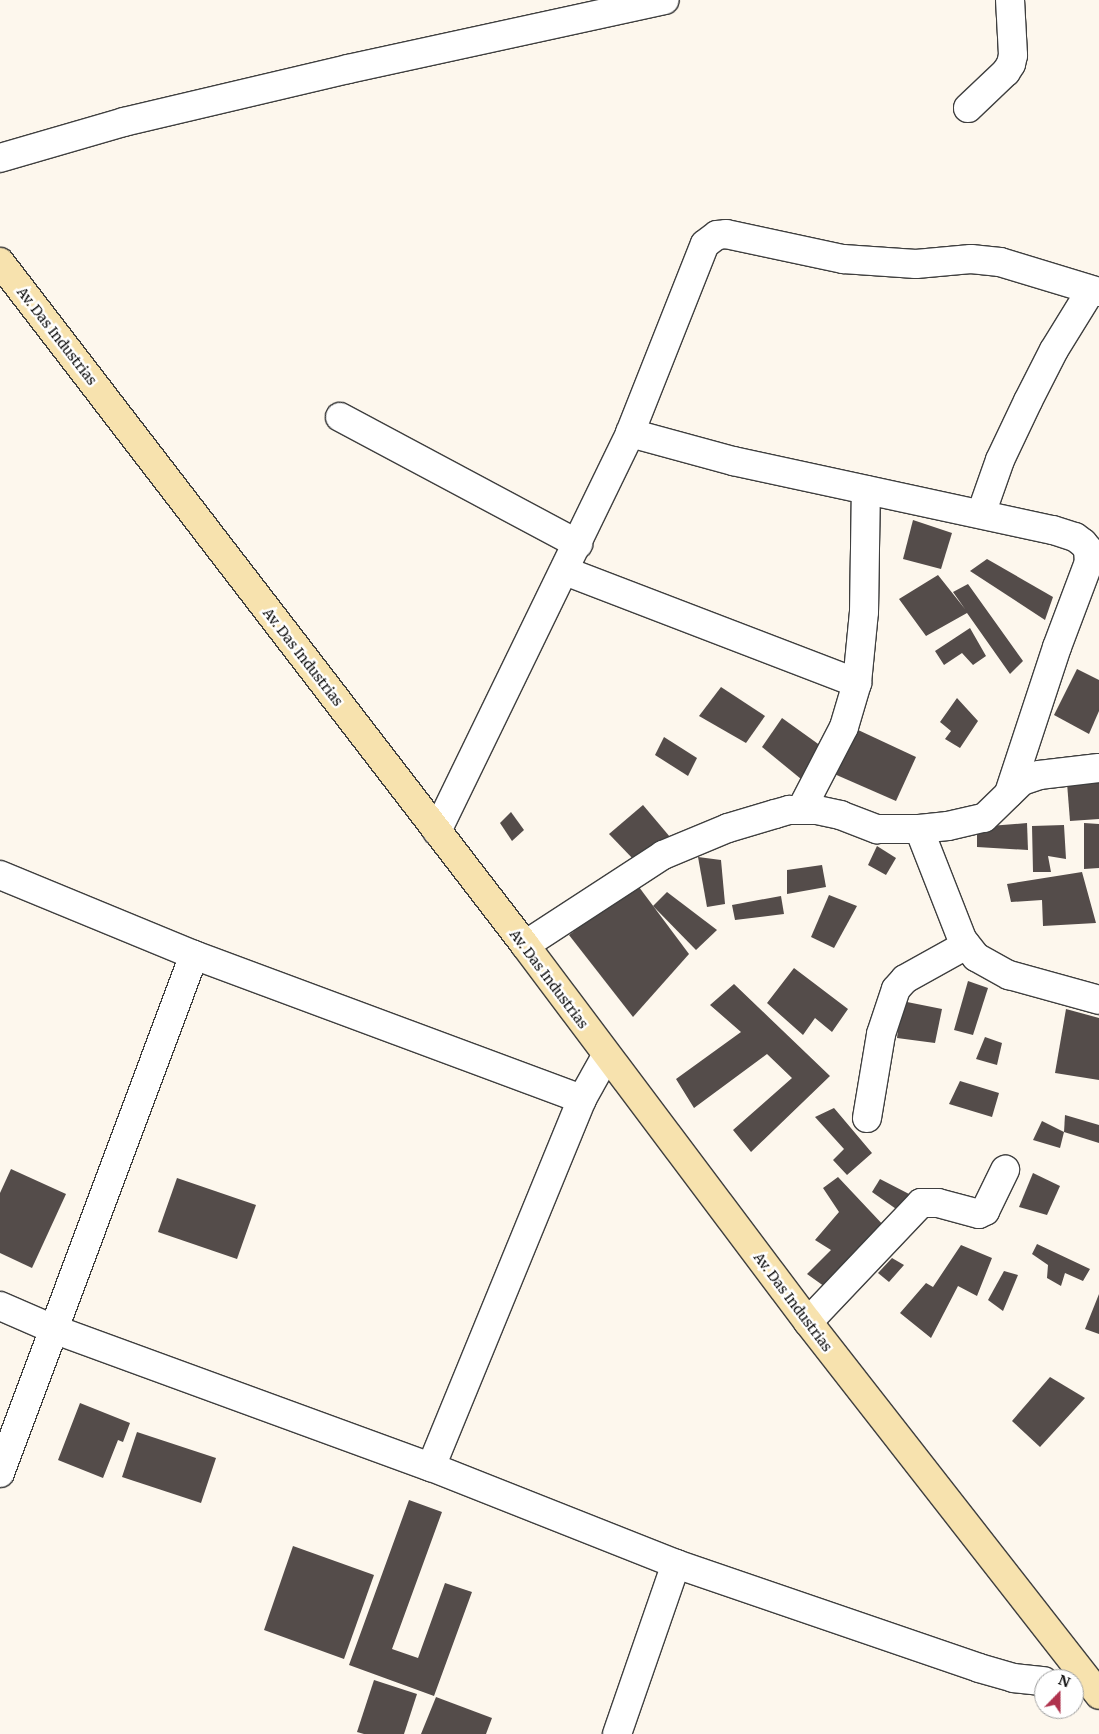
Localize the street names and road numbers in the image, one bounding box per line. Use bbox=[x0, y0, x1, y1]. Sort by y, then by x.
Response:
street label: Av. Das Industrias bbox=[14, 284, 100, 388]
street label: Av. Das Industrias bbox=[260, 605, 346, 709]
street label: Av. Das Industrias bbox=[506, 926, 592, 1032]
street label: Av. Das Industrias bbox=[750, 1249, 836, 1355]

